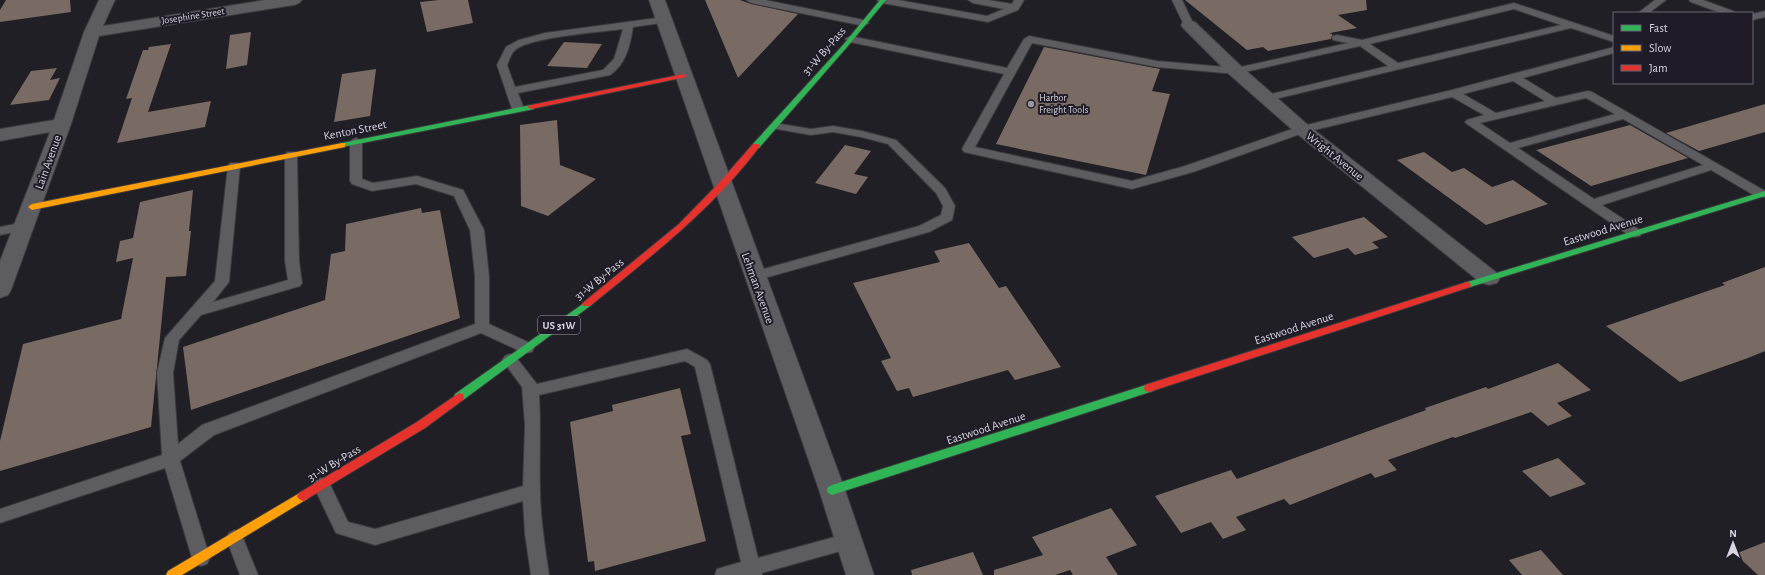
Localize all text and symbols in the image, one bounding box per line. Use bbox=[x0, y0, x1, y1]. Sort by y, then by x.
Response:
street label: Josephine Street bbox=[161, 6, 226, 26]
legend bbox=[1613, 12, 1753, 84]
text: Fast bbox=[1649, 22, 1668, 34]
street label: 31-W By-Pass bbox=[800, 25, 849, 78]
text: Slow bbox=[1649, 42, 1671, 54]
text: Jam bbox=[1649, 62, 1668, 74]
place label: Harbor Freight Tools bbox=[1039, 93, 1089, 115]
marker: Harbor Freight Tools bbox=[1026, 99, 1036, 109]
street label: Kenton Street bbox=[323, 118, 388, 142]
street label: Wright Avenue bbox=[1304, 129, 1366, 183]
street label: Lain Avenue bbox=[33, 133, 63, 191]
street label: Eastwood Avenue bbox=[1562, 212, 1644, 248]
street label: Lehman Avenue bbox=[740, 251, 776, 325]
street label: 31-W By-Pass bbox=[572, 256, 626, 303]
street label: Eastwood Avenue bbox=[1253, 310, 1335, 346]
road number: US 31W bbox=[538, 316, 580, 334]
street label: Eastwood Avenue bbox=[945, 410, 1027, 446]
street label: 31-W By-Pass bbox=[305, 443, 363, 484]
north arrow bbox=[1713, 523, 1753, 563]
text: N bbox=[1729, 528, 1737, 539]

